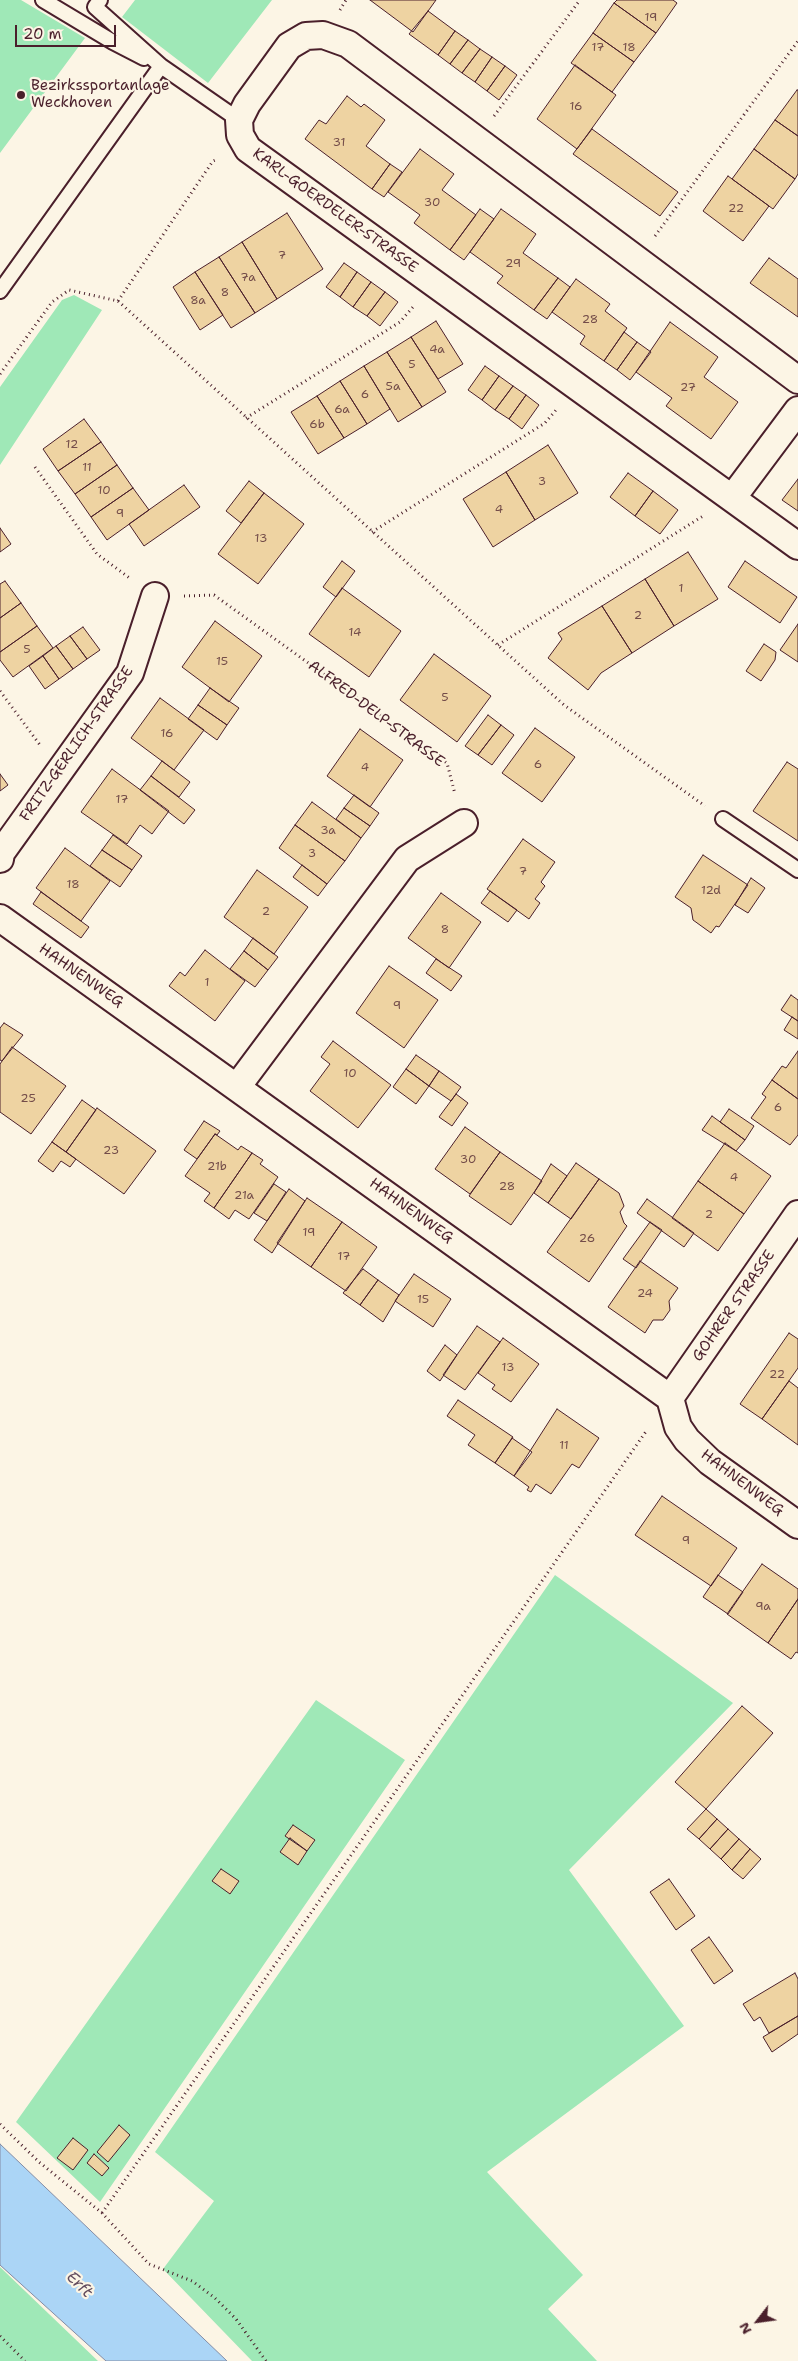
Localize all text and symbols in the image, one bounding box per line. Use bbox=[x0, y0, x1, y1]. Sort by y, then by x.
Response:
house number: 19 bbox=[645, 11, 657, 25]
scale bar bbox=[18, 15, 119, 47]
text: 20 m bbox=[23, 24, 62, 44]
house number: 17 bbox=[592, 41, 604, 55]
house number: 18 bbox=[622, 41, 636, 55]
place label: Bezirkssportanlage Weckhoven bbox=[31, 77, 170, 112]
marker: Bezirkssportanlage Weckhoven bbox=[15, 89, 27, 101]
house number: 16 bbox=[569, 100, 583, 114]
house number: 31 bbox=[333, 136, 345, 150]
street label: KARL-GOERDELER-STRASSE bbox=[249, 145, 421, 277]
house number: 30 bbox=[424, 196, 440, 210]
house number: 22 bbox=[728, 202, 744, 216]
house number: 7 bbox=[278, 249, 286, 263]
house number: 29 bbox=[505, 257, 521, 271]
house number: 7a bbox=[240, 271, 256, 285]
house number: 8 bbox=[221, 286, 229, 300]
house number: 8a bbox=[190, 294, 206, 308]
house number: 28 bbox=[582, 313, 598, 327]
house number: 4a bbox=[429, 343, 445, 357]
house number: 5 bbox=[408, 358, 416, 372]
house number: 5a bbox=[386, 380, 400, 394]
house number: 27 bbox=[680, 381, 696, 395]
house number: 6 bbox=[361, 388, 369, 402]
house number: 6a bbox=[334, 403, 350, 417]
house number: 6b bbox=[309, 418, 325, 432]
house number: 12 bbox=[66, 438, 78, 452]
house number: 11 bbox=[82, 461, 92, 475]
house number: 3 bbox=[538, 475, 546, 489]
house number: 10 bbox=[97, 484, 111, 498]
house number: 4 bbox=[495, 503, 503, 517]
house number: 9 bbox=[116, 507, 124, 521]
house number: 13 bbox=[255, 532, 267, 546]
house number: 1 bbox=[678, 582, 684, 596]
house number: 2 bbox=[634, 609, 642, 623]
house number: 14 bbox=[349, 626, 361, 640]
house number: 5 bbox=[23, 643, 31, 657]
house number: 15 bbox=[216, 655, 228, 669]
street label: ALFRED-DELP-STRASSE bbox=[304, 657, 448, 771]
street label: FRITZ-GERLICH-STRASSE bbox=[16, 663, 138, 825]
house number: 5 bbox=[441, 691, 449, 705]
house number: 16 bbox=[160, 727, 174, 741]
house number: 6 bbox=[534, 758, 542, 772]
house number: 4 bbox=[361, 761, 369, 775]
house number: 17 bbox=[116, 793, 128, 807]
house number: 3a bbox=[320, 824, 336, 838]
house number: 3 bbox=[308, 847, 316, 861]
house number: 7 bbox=[519, 865, 527, 879]
house number: 18 bbox=[66, 878, 80, 892]
house number: 12d bbox=[701, 884, 721, 898]
house number: 2 bbox=[262, 905, 270, 919]
house number: 8 bbox=[441, 923, 449, 937]
street label: HAHNENWEG bbox=[35, 940, 127, 1012]
house number: 1 bbox=[204, 976, 210, 990]
house number: 9 bbox=[393, 999, 401, 1013]
house number: 10 bbox=[343, 1067, 357, 1081]
house number: 25 bbox=[20, 1092, 36, 1106]
house number: 6 bbox=[774, 1101, 782, 1115]
house number: 23 bbox=[103, 1144, 119, 1158]
house number: 30 bbox=[460, 1153, 476, 1167]
house number: 21b bbox=[207, 1160, 227, 1174]
house number: 4 bbox=[730, 1171, 738, 1185]
street label: HAHNENWEG bbox=[366, 1175, 456, 1247]
house number: 28 bbox=[499, 1180, 515, 1194]
house number: 21a bbox=[234, 1189, 254, 1203]
house number: 2 bbox=[705, 1208, 713, 1222]
house number: 19 bbox=[303, 1226, 315, 1240]
house number: 26 bbox=[579, 1232, 595, 1246]
street label: GOHRER STRASSE bbox=[689, 1247, 779, 1365]
house number: 17 bbox=[338, 1250, 350, 1264]
house number: 24 bbox=[637, 1287, 653, 1301]
house number: 15 bbox=[417, 1293, 429, 1307]
house number: 13 bbox=[502, 1361, 514, 1375]
house number: 22 bbox=[769, 1368, 785, 1382]
house number: 11 bbox=[559, 1439, 569, 1453]
street label: HAHNENWEG bbox=[697, 1446, 787, 1520]
house number: 9 bbox=[682, 1534, 690, 1548]
house number: 9a bbox=[755, 1600, 771, 1614]
water label: Erft bbox=[62, 2268, 96, 2302]
north arrow bbox=[733, 2296, 783, 2346]
text: N bbox=[734, 2319, 756, 2338]

